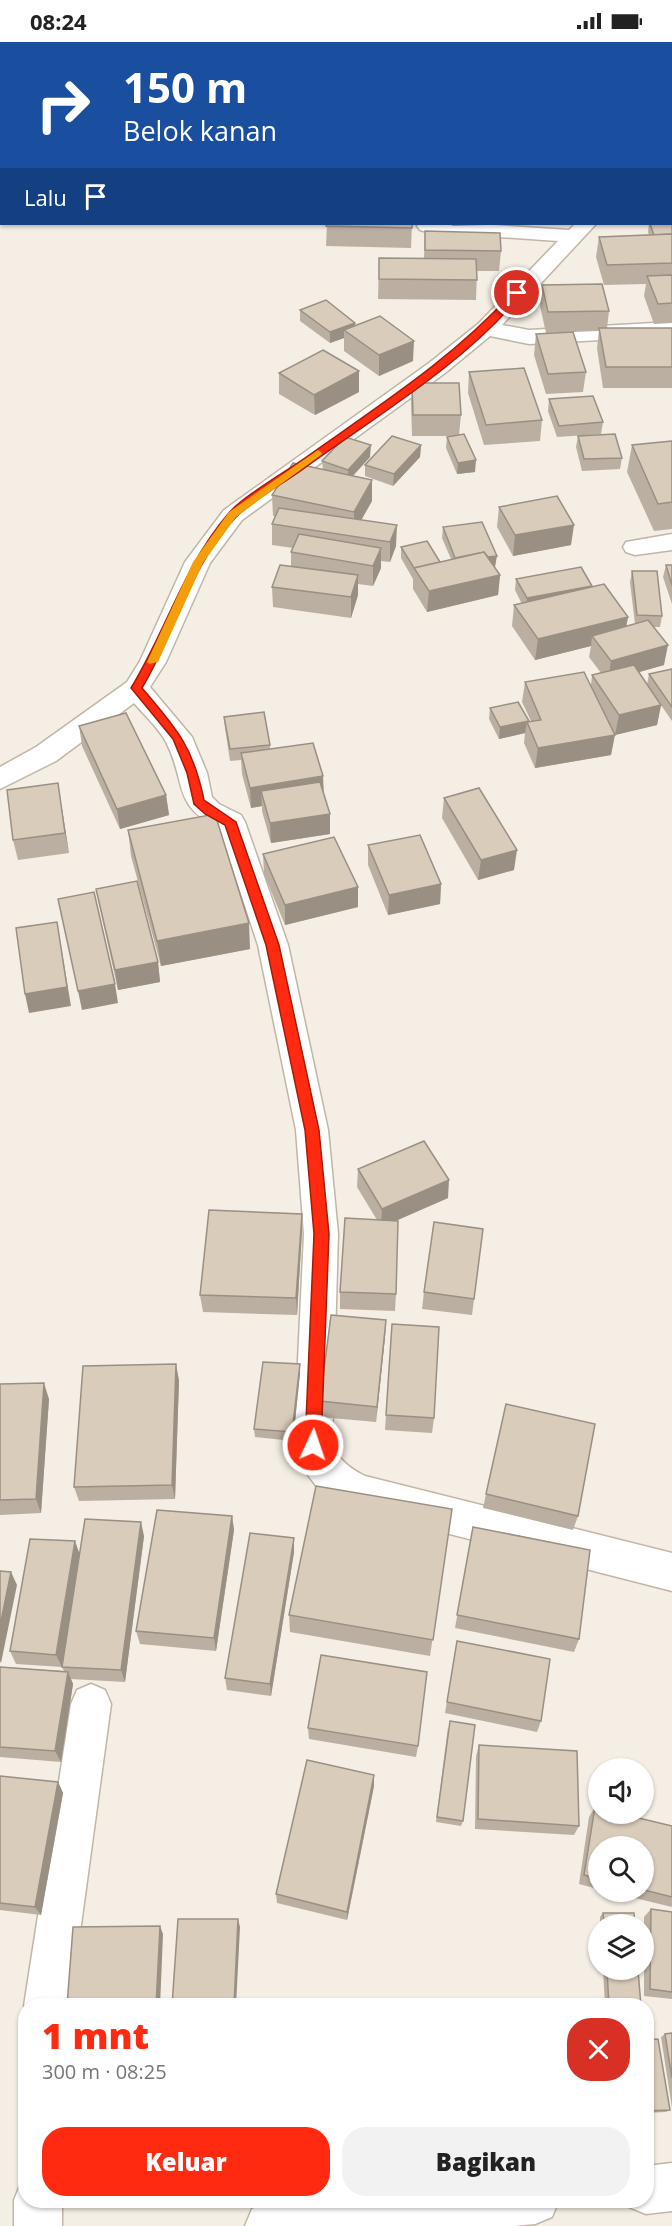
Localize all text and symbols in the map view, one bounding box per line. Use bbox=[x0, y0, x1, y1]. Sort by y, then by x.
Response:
text: 08:24 bbox=[30, 6, 87, 36]
text: 150 m bbox=[123, 58, 247, 115]
icon: right bbox=[24, 66, 102, 144]
text: Belok kanan bbox=[123, 112, 277, 149]
icon: arrive bbox=[79, 180, 112, 213]
text: Lalu bbox=[24, 182, 67, 212]
pin bbox=[491, 267, 542, 318]
icon: arrive bbox=[500, 276, 533, 309]
position arrow bbox=[281, 1413, 345, 1477]
map controls bbox=[588, 1758, 654, 1980]
button: sound bbox=[588, 1758, 654, 1824]
button: search bbox=[588, 1836, 654, 1902]
button: layers bbox=[588, 1914, 654, 1980]
text: 1 mnt bbox=[42, 2011, 149, 2060]
button: close bbox=[567, 2018, 630, 2081]
text: 300 m · 08:25 bbox=[42, 2058, 167, 2085]
button: Keluar bbox=[42, 2127, 330, 2196]
button: Bagikan bbox=[342, 2127, 630, 2196]

